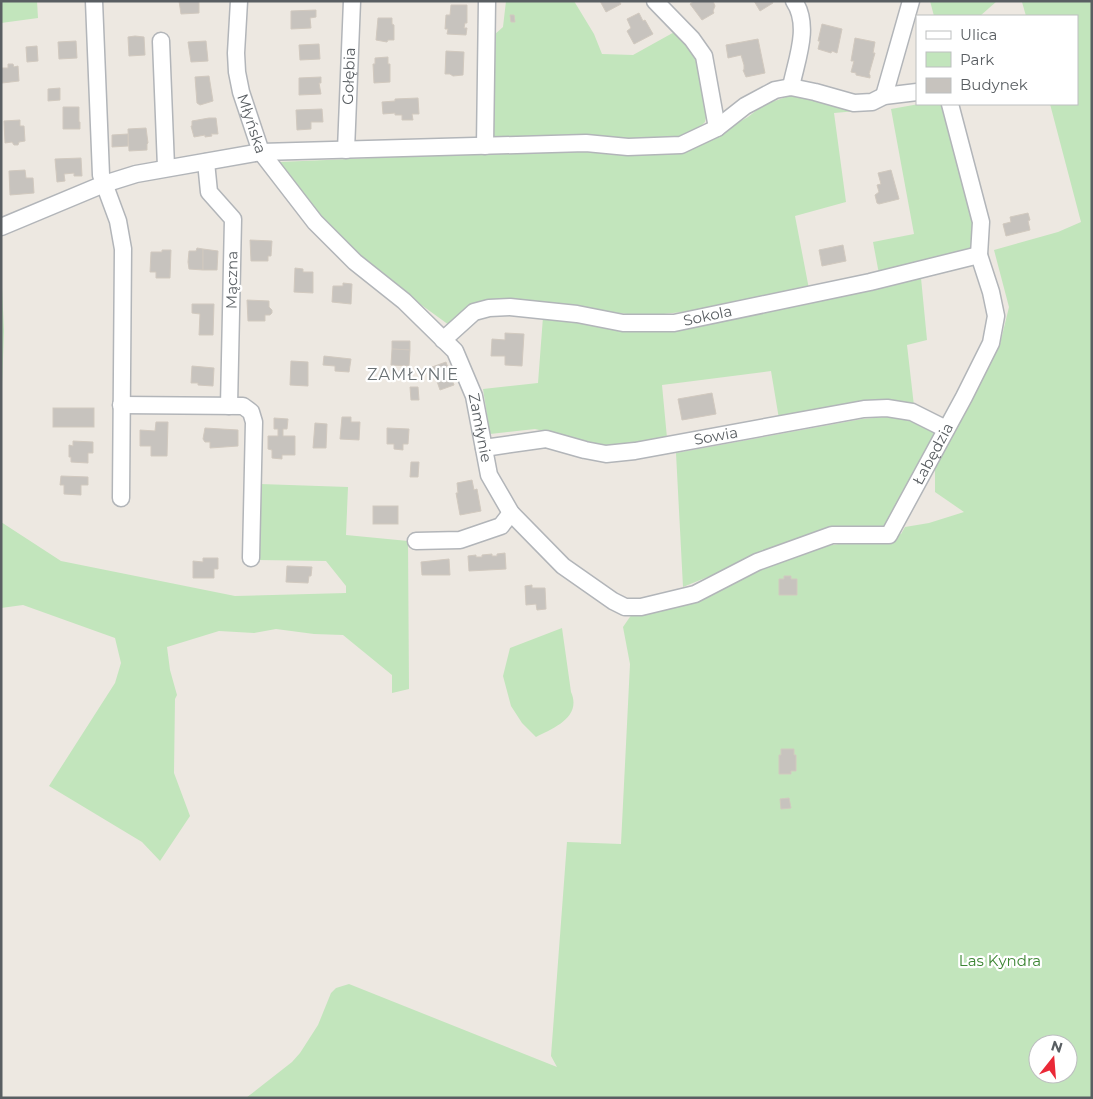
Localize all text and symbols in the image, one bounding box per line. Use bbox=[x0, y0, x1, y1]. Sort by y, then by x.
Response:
legend bbox=[916, 15, 1078, 105]
text: Ulica bbox=[960, 25, 997, 44]
street label: Gołębia bbox=[338, 47, 359, 105]
text: Park bbox=[960, 50, 994, 69]
text: Budynek bbox=[960, 75, 1028, 94]
street label: Młyńska bbox=[233, 91, 271, 156]
street label: Mączna bbox=[221, 251, 242, 309]
street label: Sokola bbox=[681, 301, 734, 330]
district label: ZAMŁYNIE bbox=[367, 365, 459, 384]
street label: Zamłynie bbox=[465, 392, 496, 464]
street label: Łabędzia bbox=[908, 419, 957, 488]
street label: Sowia bbox=[692, 422, 739, 449]
park label: Las Kyndra bbox=[959, 951, 1041, 970]
north arrow bbox=[1028, 1034, 1078, 1084]
text: N bbox=[1049, 1036, 1065, 1057]

